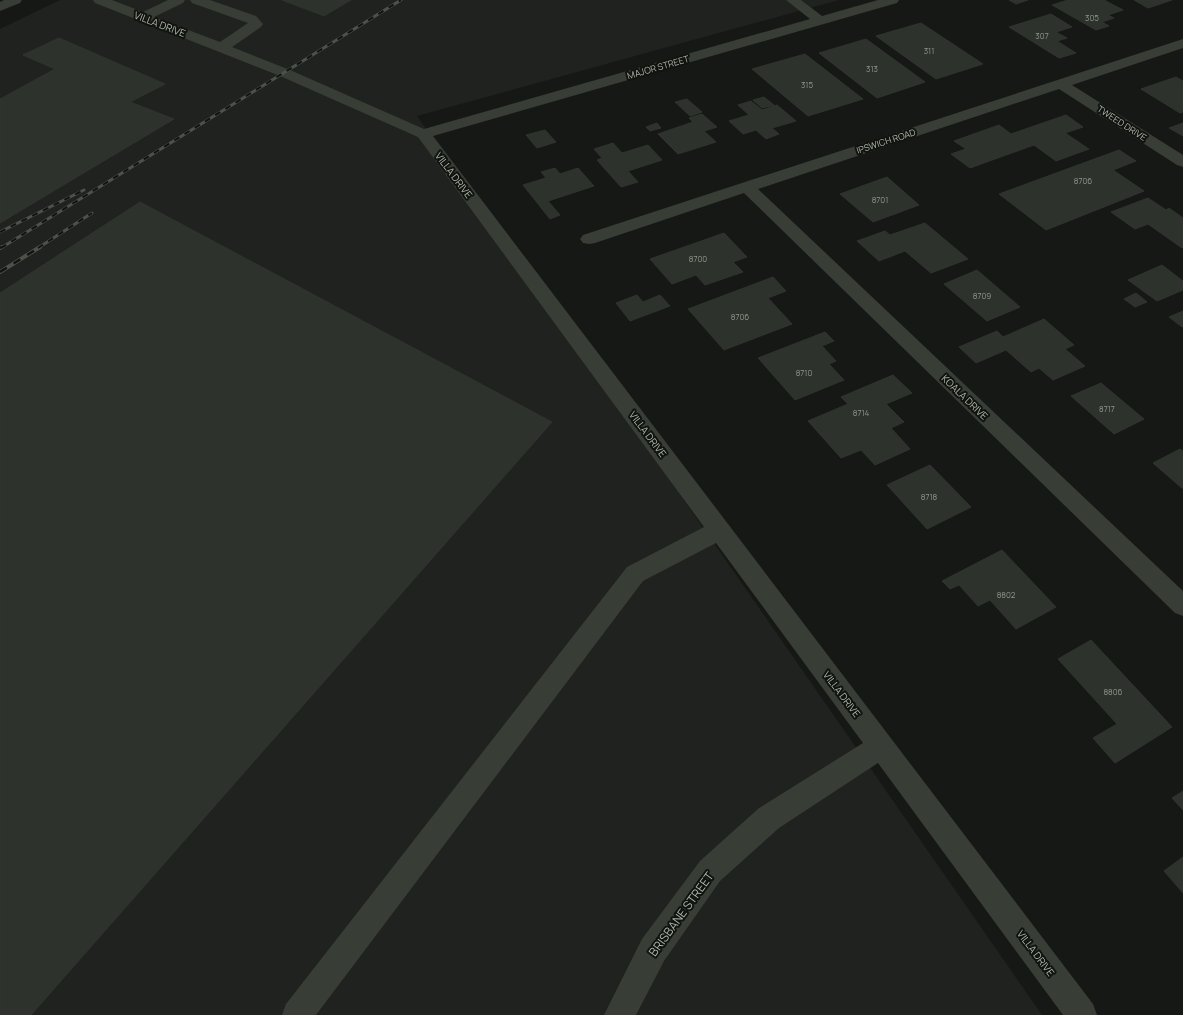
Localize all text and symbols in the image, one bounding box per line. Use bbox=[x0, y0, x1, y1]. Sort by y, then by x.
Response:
street label: VILLA DRIVE bbox=[132, 8, 188, 40]
house number: 305 bbox=[1085, 12, 1099, 23]
house number: 307 bbox=[1035, 30, 1049, 41]
house number: 311 bbox=[924, 45, 934, 56]
street label: MAJOR STREET bbox=[626, 52, 691, 82]
house number: 313 bbox=[866, 63, 878, 74]
house number: 315 bbox=[801, 79, 813, 90]
street label: TWEED DRIVE bbox=[1095, 102, 1149, 144]
street label: IPSWICH ROAD bbox=[855, 125, 917, 157]
street label: VILLA DRIVE bbox=[432, 149, 476, 201]
house number: 8706 bbox=[1074, 175, 1092, 186]
house number: 8701 bbox=[872, 194, 888, 205]
house number: 8700 bbox=[689, 253, 707, 264]
house number: 8709 bbox=[973, 290, 991, 301]
house number: 8706 bbox=[731, 311, 749, 322]
house number: 8710 bbox=[796, 367, 812, 378]
street label: KOALA DRIVE bbox=[939, 371, 991, 423]
house number: 8717 bbox=[1099, 403, 1115, 414]
house number: 8714 bbox=[853, 407, 870, 418]
street label: VILLA DRIVE bbox=[626, 408, 670, 460]
house number: 8718 bbox=[921, 491, 938, 502]
house number: 8802 bbox=[997, 589, 1016, 600]
street label: VILLA DRIVE bbox=[820, 668, 864, 720]
house number: 8806 bbox=[1103, 686, 1123, 697]
street label: BRISBANE STREET bbox=[645, 868, 718, 960]
street label: VILLA DRIVE bbox=[1014, 927, 1058, 979]

